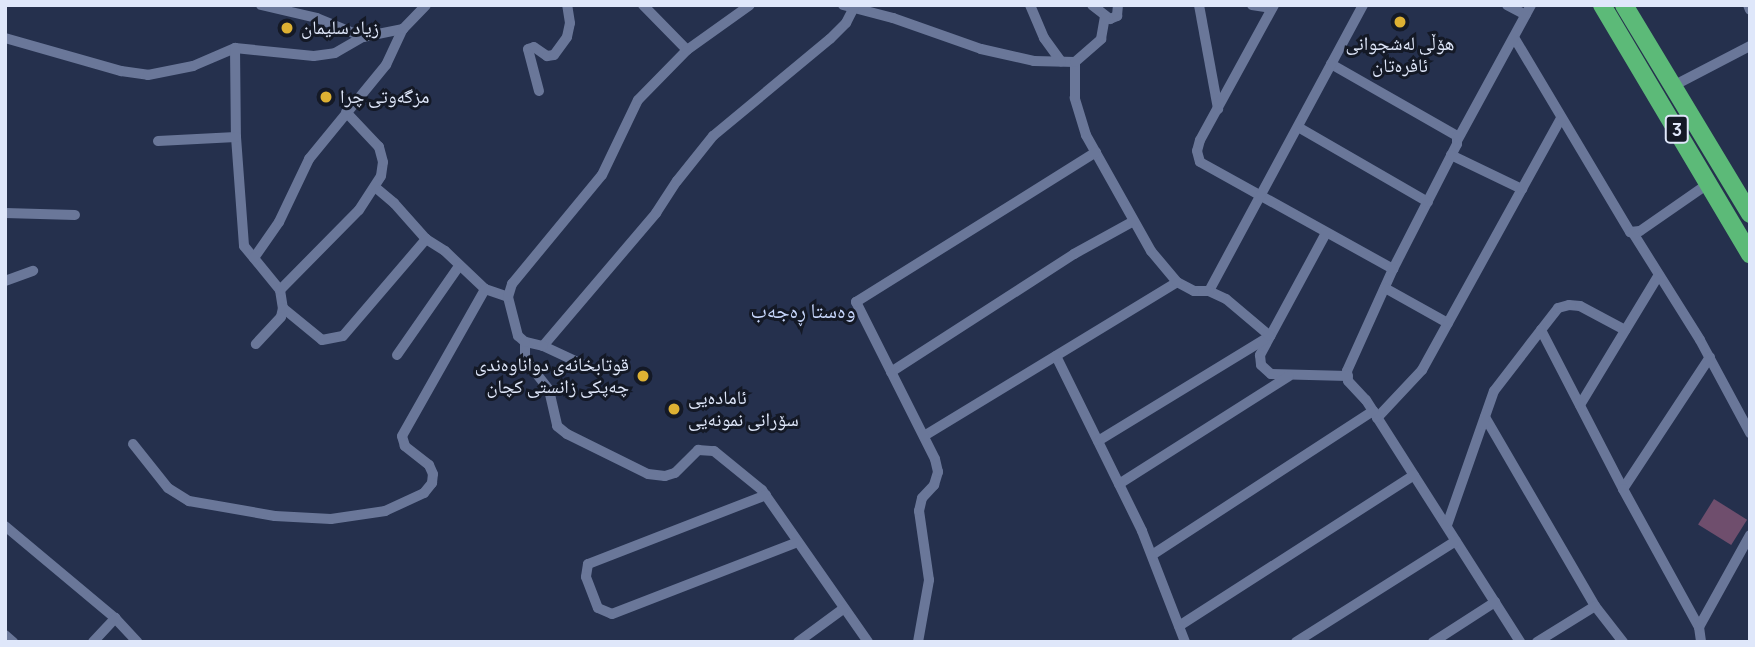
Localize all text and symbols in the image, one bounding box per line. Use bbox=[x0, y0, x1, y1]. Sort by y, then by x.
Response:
marker: هۆڵی لەشجوانی ئافرەتان bbox=[1392, 14, 1408, 30]
place label: زياد سليمان bbox=[301, 17, 379, 39]
marker: زياد سليمان bbox=[279, 20, 295, 36]
place label: هۆڵی لەشجوانی ئافرەتان bbox=[1346, 33, 1454, 77]
place label: مزگەوتى چرا bbox=[340, 86, 429, 108]
marker: مزگەوتى چرا bbox=[318, 89, 334, 105]
road number: 3 bbox=[1665, 114, 1689, 144]
district label: وەستا ڕەجەب bbox=[750, 297, 856, 323]
place label: قوتابخانەی دواناوەندی چەپکی زانستی کچان bbox=[475, 354, 629, 398]
marker: قوتابخانەی دواناوەندی چەپکی زانستی کچان bbox=[635, 368, 651, 384]
place label: ئامادەیی سۆرانی نمونەیی bbox=[688, 387, 799, 431]
marker: ئامادەیی سۆرانی نمونەیی bbox=[666, 401, 682, 417]

